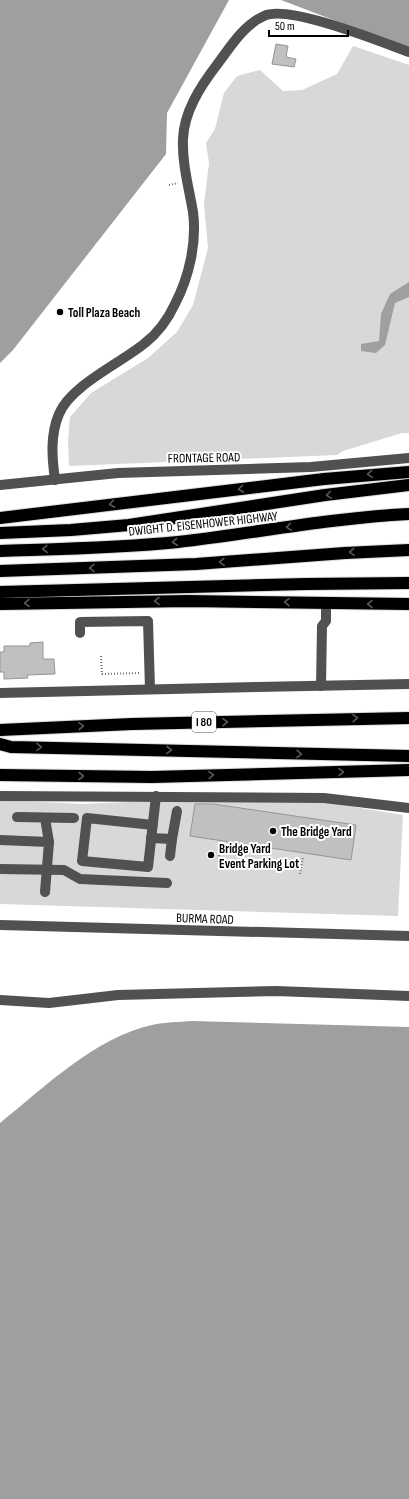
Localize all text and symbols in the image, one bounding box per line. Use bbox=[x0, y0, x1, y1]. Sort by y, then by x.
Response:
scale bar bbox=[269, 12, 348, 38]
text: 50 m bbox=[275, 19, 295, 34]
place label: Toll Plaza Beach bbox=[68, 305, 141, 321]
marker: Toll Plaza Beach bbox=[55, 307, 65, 317]
street label: FRONTAGE ROAD bbox=[168, 449, 240, 467]
one-way arrow bbox=[367, 470, 373, 479]
one-way arrow bbox=[238, 484, 244, 493]
one-way arrow bbox=[325, 490, 332, 499]
one-way arrow bbox=[109, 499, 115, 508]
street label: DWIGHT D. EISENHOWER HIGHWAY bbox=[128, 508, 279, 540]
one-way arrow bbox=[286, 522, 292, 531]
one-way arrow bbox=[172, 537, 178, 546]
one-way arrow bbox=[42, 545, 48, 553]
one-way arrow bbox=[349, 548, 355, 557]
one-way arrow bbox=[219, 558, 225, 566]
one-way arrow bbox=[89, 563, 95, 572]
one-way arrow bbox=[154, 597, 160, 605]
one-way arrow bbox=[284, 598, 290, 607]
one-way arrow bbox=[24, 599, 30, 608]
one-way arrow bbox=[367, 600, 373, 608]
road number: I 80 bbox=[192, 712, 216, 732]
one-way arrow bbox=[352, 714, 358, 722]
one-way arrow bbox=[222, 717, 228, 726]
one-way arrow bbox=[78, 722, 84, 731]
one-way arrow bbox=[36, 743, 42, 751]
one-way arrow bbox=[166, 746, 172, 755]
one-way arrow bbox=[296, 749, 302, 758]
one-way arrow bbox=[338, 767, 344, 776]
one-way arrow bbox=[208, 771, 214, 779]
one-way arrow bbox=[78, 772, 84, 780]
place label: The Bridge Yard bbox=[281, 824, 352, 840]
marker: The Bridge Yard bbox=[268, 826, 278, 836]
place label: Bridge Yard Event Parking Lot bbox=[219, 841, 300, 872]
marker: Bridge Yard Event Parking Lot bbox=[206, 850, 216, 860]
street label: BURMA ROAD bbox=[176, 910, 234, 928]

